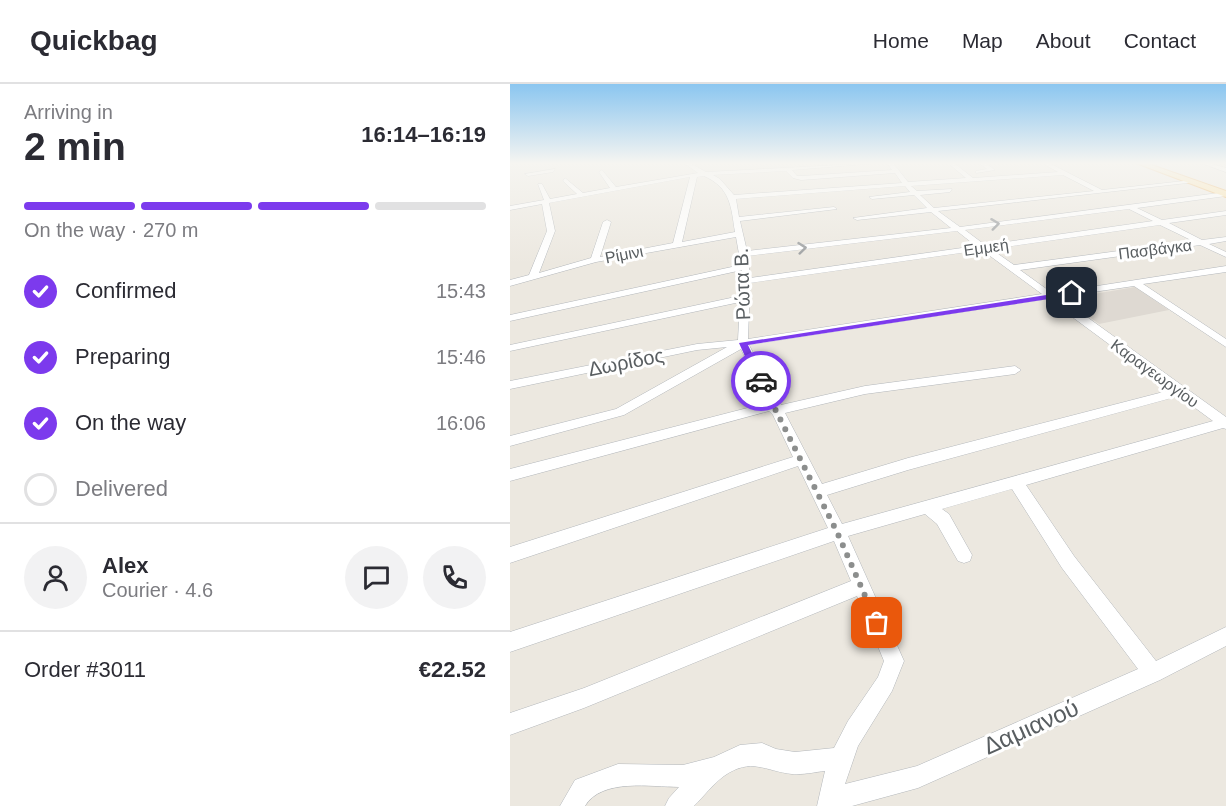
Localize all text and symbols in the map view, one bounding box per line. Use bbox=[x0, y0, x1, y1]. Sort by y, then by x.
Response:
text: Quickbag bbox=[30, 25, 158, 56]
text: Home bbox=[873, 29, 929, 52]
text: Map bbox=[962, 29, 1003, 52]
text: About bbox=[1036, 29, 1091, 52]
text: Contact bbox=[1124, 29, 1196, 52]
text: Arriving in bbox=[24, 101, 113, 123]
text: 16:14–16:19 bbox=[361, 122, 486, 147]
text: 2 min bbox=[24, 125, 126, 168]
one-way arrow bbox=[991, 218, 1000, 231]
text: On the way · 270 m bbox=[24, 219, 199, 241]
street label: Εμμεή bbox=[963, 236, 1010, 259]
street label: Πασβάγκα bbox=[1117, 237, 1193, 262]
street label: Ρίμινι bbox=[604, 242, 645, 267]
one-way arrow bbox=[797, 242, 806, 255]
street label: Ρώτα Β. bbox=[730, 247, 754, 321]
pin bbox=[1046, 267, 1097, 318]
icon: check bbox=[24, 275, 57, 308]
icon: home bbox=[1055, 276, 1088, 309]
text: Confirmed bbox=[75, 278, 176, 303]
text: 15:43 bbox=[436, 280, 486, 302]
street label: Καραγεωργίου bbox=[1108, 336, 1202, 411]
icon: check bbox=[24, 341, 57, 374]
text: Preparing bbox=[75, 344, 170, 369]
street label: Δωρίδος bbox=[586, 344, 666, 380]
text: 15:46 bbox=[436, 346, 486, 368]
courier bbox=[731, 351, 791, 411]
icon: car bbox=[745, 365, 778, 398]
icon: check bbox=[24, 407, 57, 440]
text: On the way bbox=[75, 410, 186, 435]
text: 16:06 bbox=[436, 412, 486, 434]
text: Delivered bbox=[75, 476, 168, 501]
button: person bbox=[24, 546, 87, 609]
button: chat bbox=[345, 546, 408, 609]
button: phone bbox=[423, 546, 486, 609]
text: Alex bbox=[102, 553, 148, 578]
text: Courier · 4.6 bbox=[102, 579, 213, 601]
pin bbox=[851, 597, 902, 648]
icon: bag bbox=[860, 606, 893, 639]
text: Order #3011 bbox=[24, 657, 146, 682]
text: €22.52 bbox=[419, 657, 486, 682]
street label: Δαμιανού bbox=[979, 694, 1083, 760]

